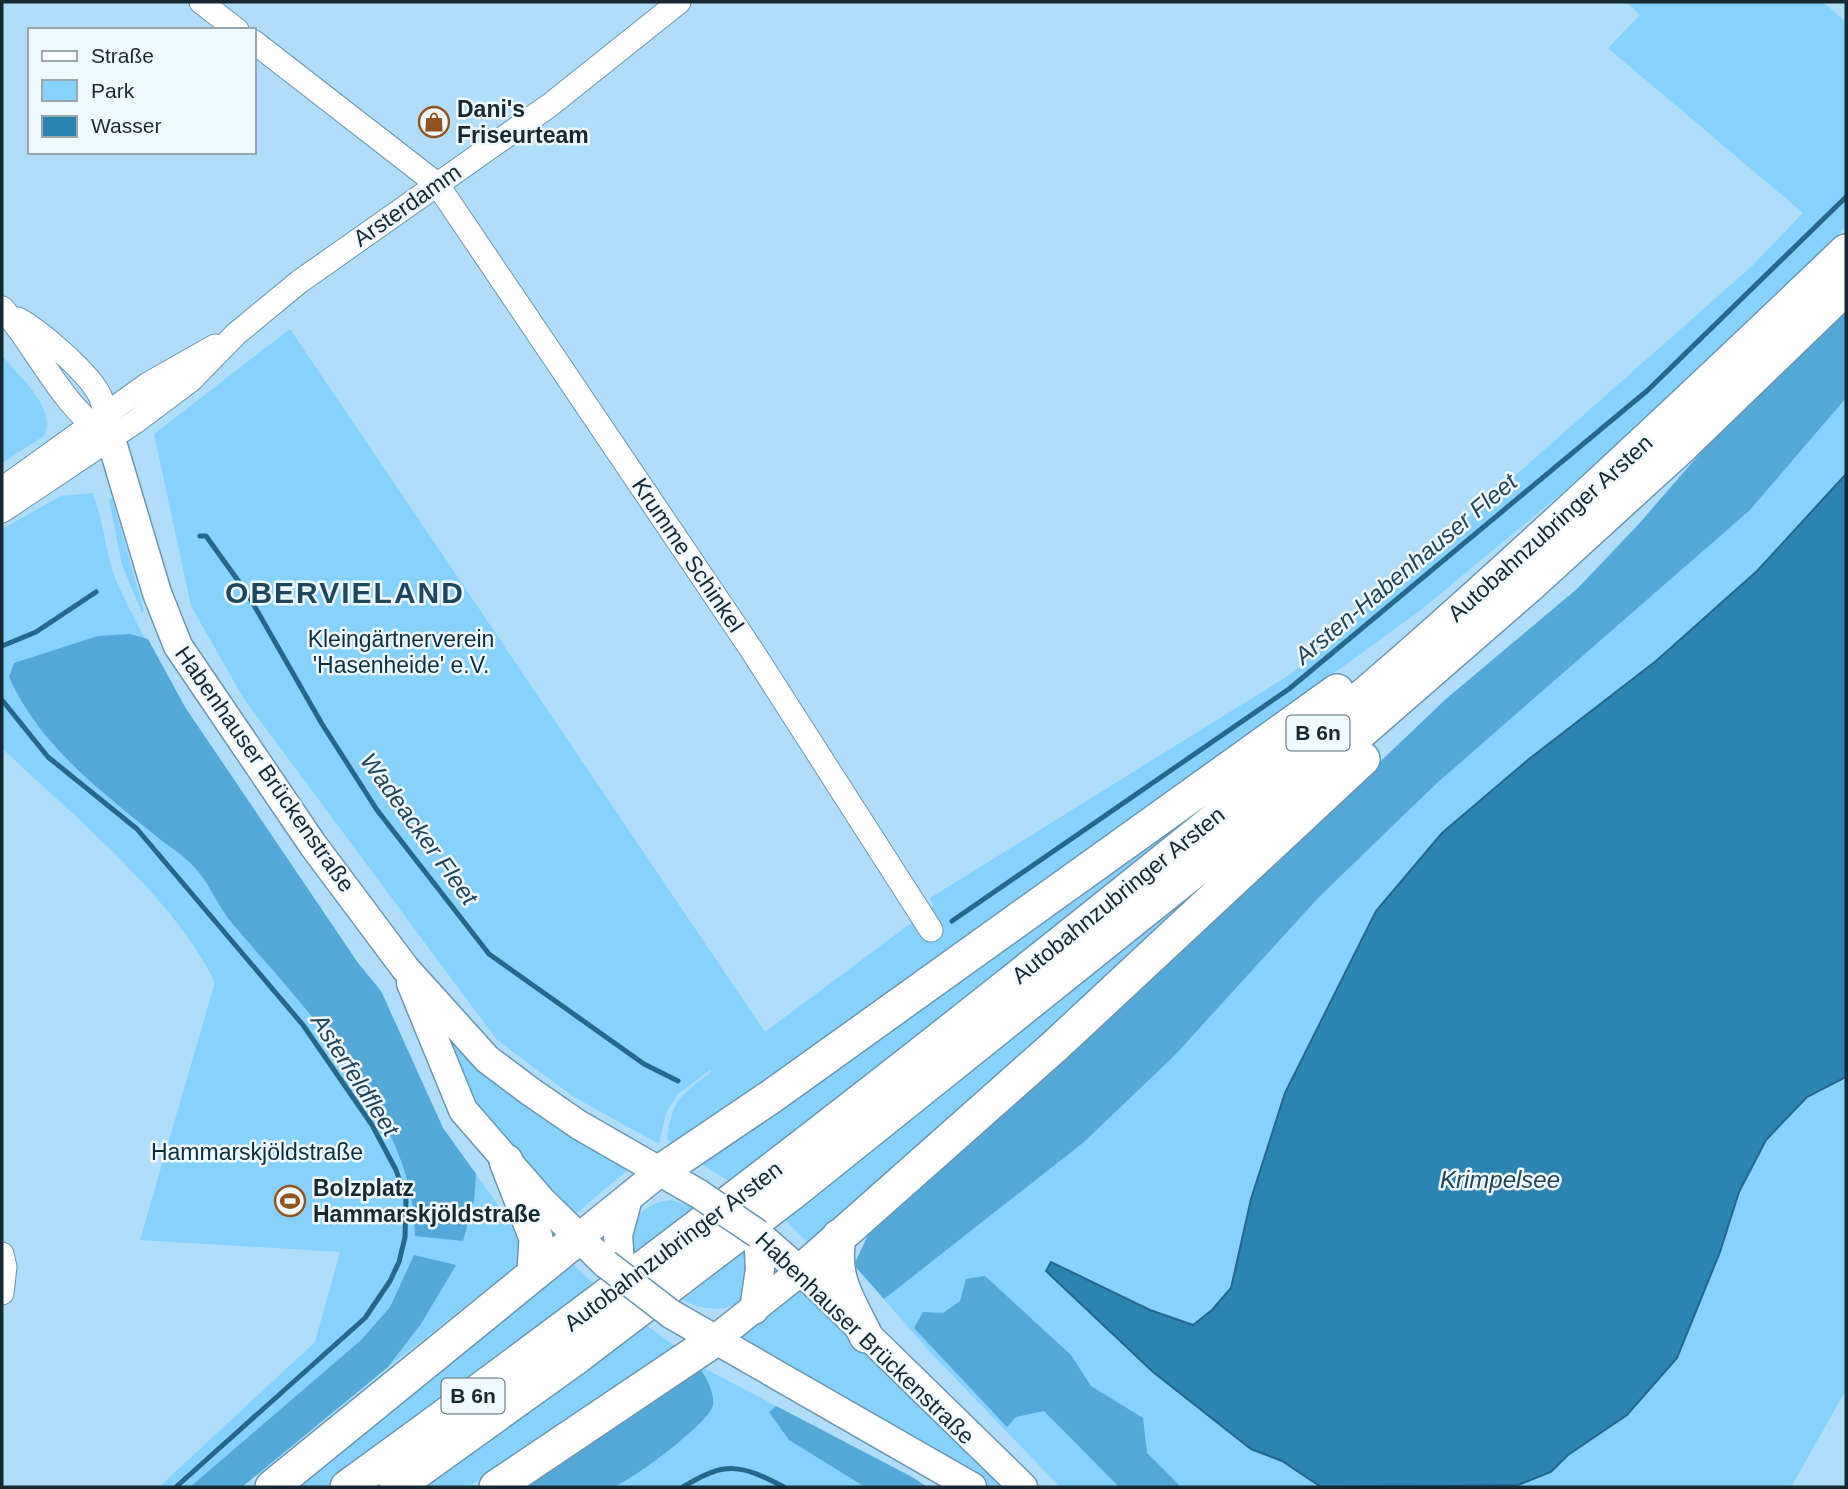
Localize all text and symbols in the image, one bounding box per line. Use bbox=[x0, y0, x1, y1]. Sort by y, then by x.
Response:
legend bbox=[28, 28, 256, 154]
text: Straße bbox=[91, 44, 154, 67]
text: Park bbox=[91, 79, 135, 102]
place label: Dani's Friseurteam bbox=[457, 96, 589, 148]
shop icon: Dani's Friseurteam bbox=[417, 105, 451, 139]
text: Wasser bbox=[91, 114, 161, 137]
street label: Arsterdamm bbox=[348, 158, 466, 252]
street label: Autobahnzubringer Arsten bbox=[1442, 429, 1658, 627]
water label: Arsten-Habenhauser Fleet bbox=[1288, 467, 1523, 671]
street label: Krumme Schinkel bbox=[627, 473, 749, 637]
district label: OBERVIELAND bbox=[225, 576, 465, 609]
park label: Kleingärtnerverein 'Hasenheide' e.V. bbox=[308, 626, 494, 678]
street label: Habenhauser Brückenstraße bbox=[170, 641, 360, 897]
road number: B 6n bbox=[1286, 716, 1350, 750]
water label: Wadeacker Fleet bbox=[355, 748, 484, 911]
street label: Autobahnzubringer Arsten bbox=[1006, 801, 1230, 989]
water label: Asterfeldfleet bbox=[305, 1007, 406, 1142]
park label: Hammarskjöldstraße bbox=[151, 1139, 363, 1165]
street label: Autobahnzubringer Arsten bbox=[559, 1156, 787, 1336]
water label: Krimpelsee bbox=[1440, 1166, 1560, 1193]
place label: Bolzplatz Hammarskjöldstraße bbox=[313, 1175, 541, 1227]
sports icon: Bolzplatz Hammarskjöldstraße bbox=[273, 1184, 307, 1218]
street label: Habenhauser Brückenstraße bbox=[750, 1227, 980, 1449]
road number: B 6n bbox=[442, 1378, 504, 1414]

